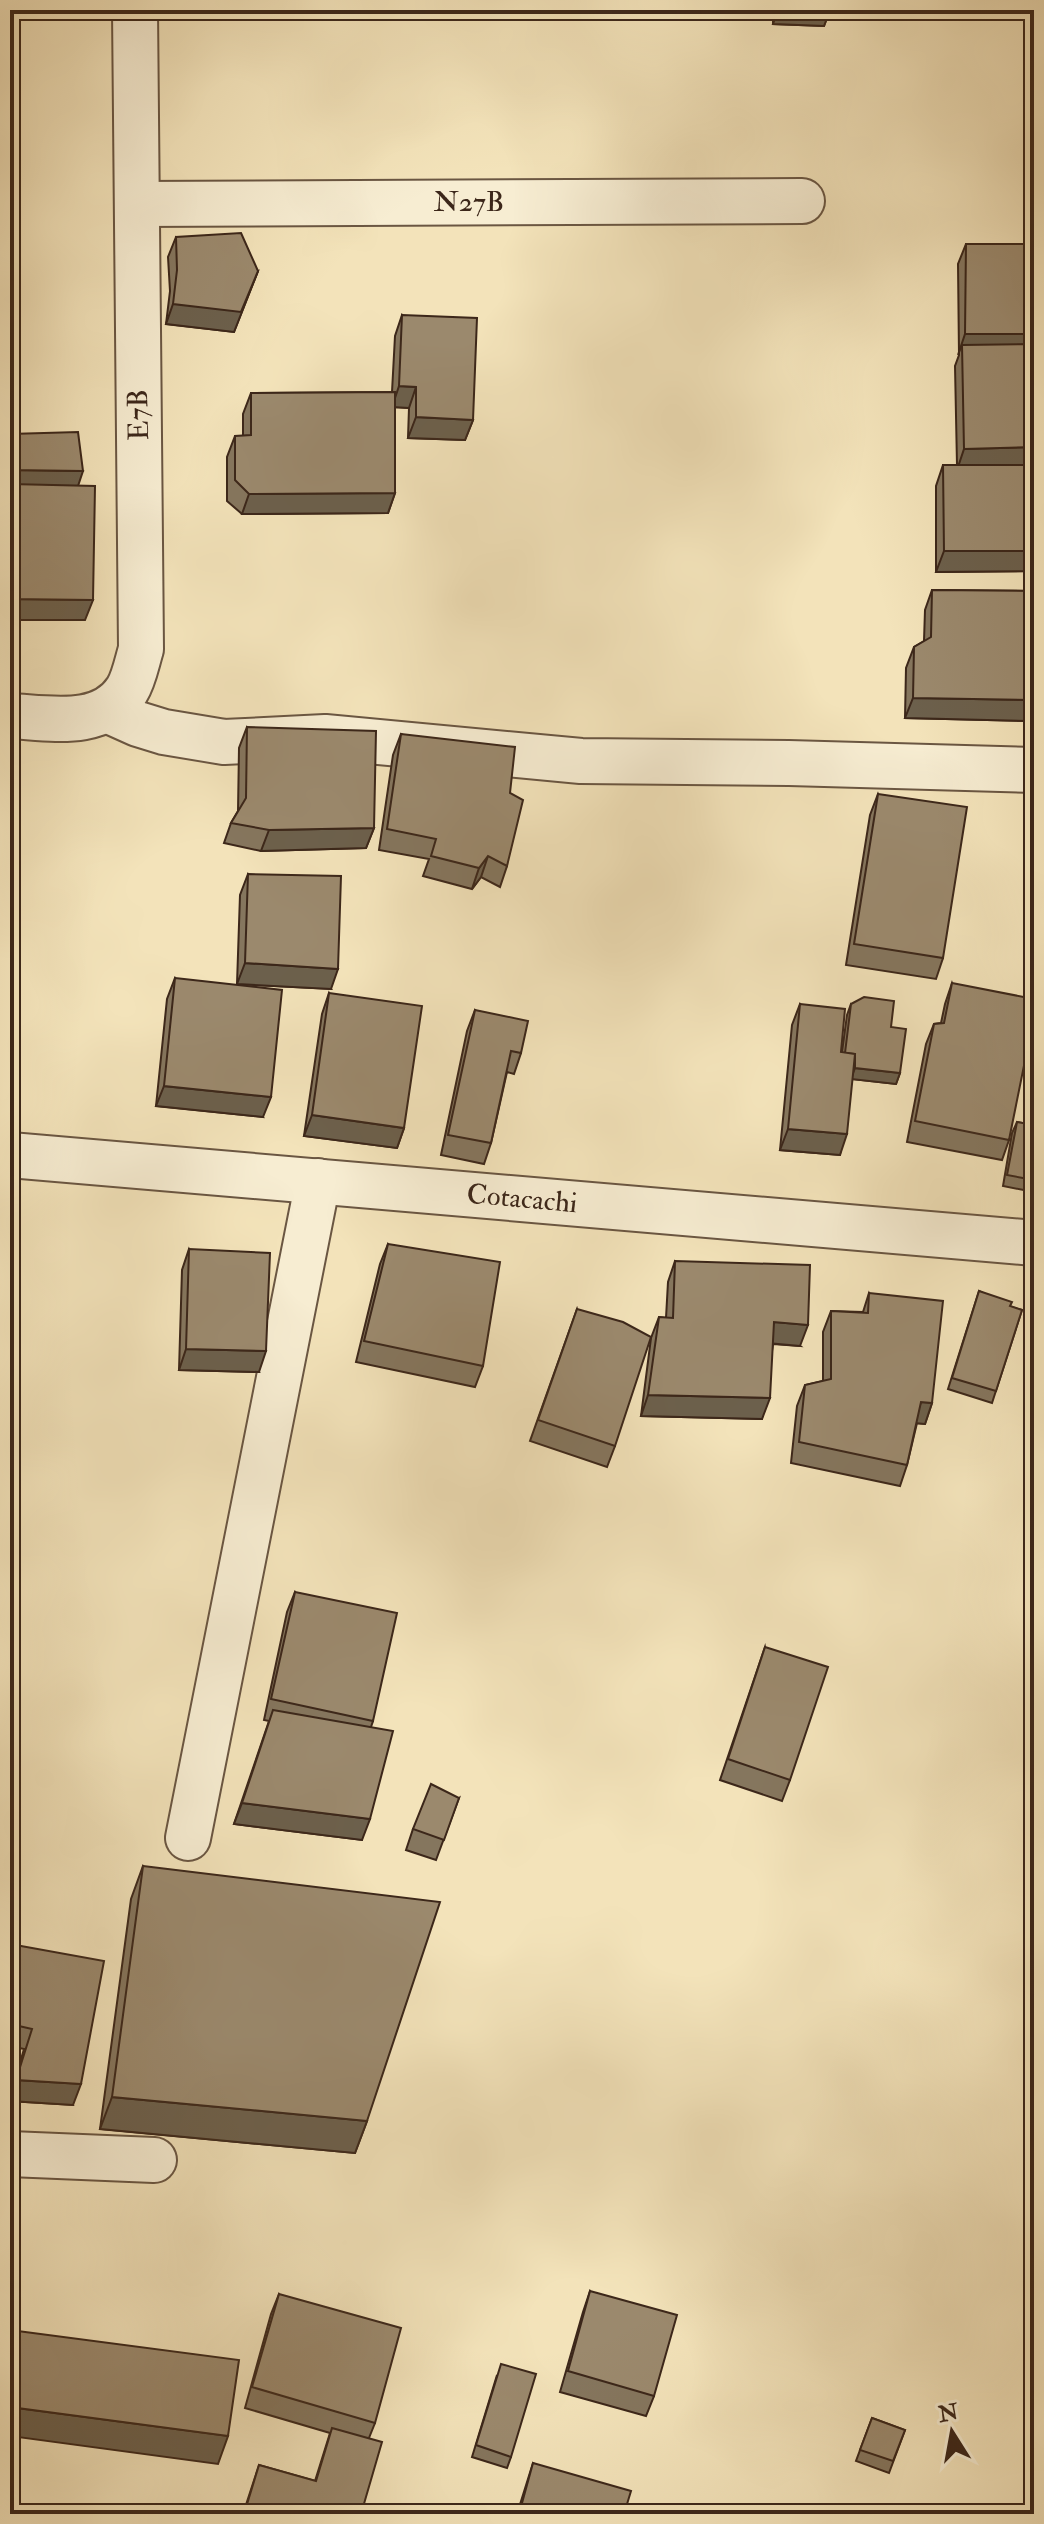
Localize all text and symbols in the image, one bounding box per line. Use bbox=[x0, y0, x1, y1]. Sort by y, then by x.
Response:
street label: N27B bbox=[434, 185, 504, 220]
street label: E7B bbox=[121, 389, 157, 441]
street label: Cotacachi bbox=[465, 1177, 579, 1221]
north arrow bbox=[912, 2392, 992, 2472]
text: N bbox=[935, 2398, 961, 2429]

